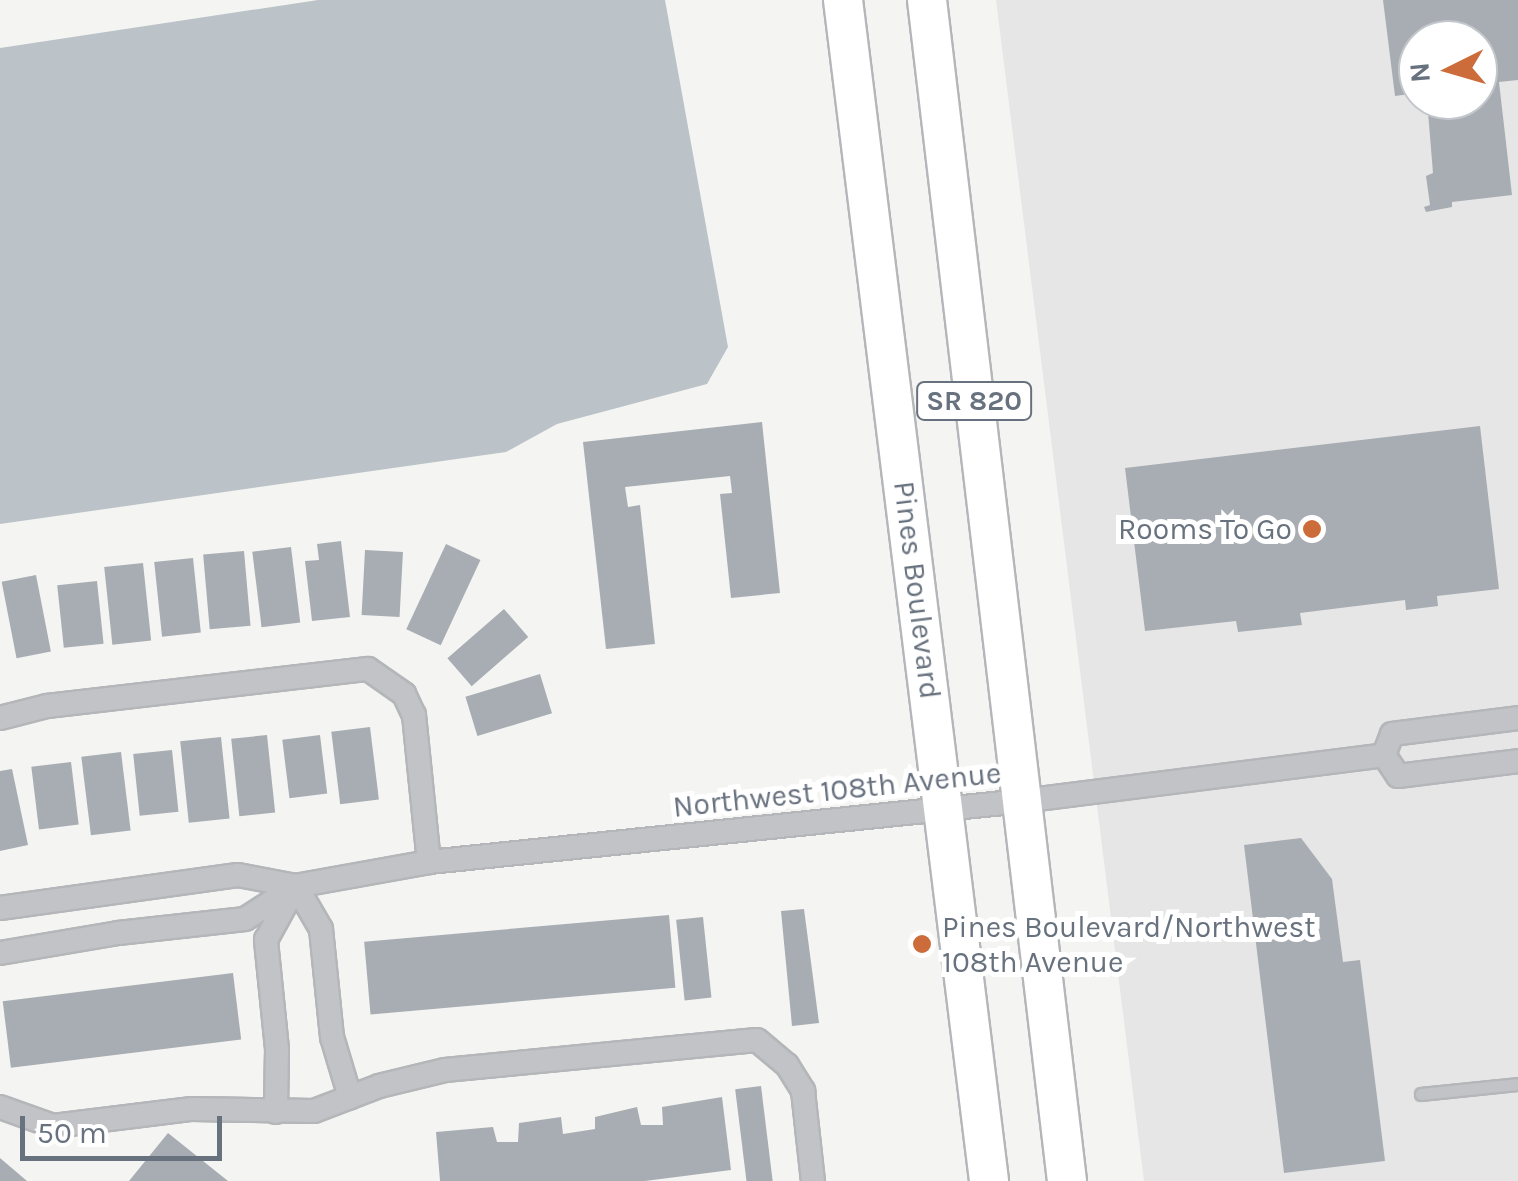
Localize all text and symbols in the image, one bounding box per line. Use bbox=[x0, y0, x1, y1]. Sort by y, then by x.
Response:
north arrow bbox=[1398, 20, 1498, 120]
text: N bbox=[1402, 61, 1437, 84]
road number: SR 820 bbox=[914, 378, 1034, 424]
street label: Pines Boulevard bbox=[886, 479, 948, 701]
place label: Rooms To Go bbox=[1118, 511, 1292, 547]
marker: Rooms To Go bbox=[1301, 518, 1323, 540]
street label: Northwest 108th Avenue bbox=[671, 755, 1003, 825]
place label: Pines Boulevard/Northwest 108th Avenue bbox=[942, 909, 1315, 980]
marker: Pines Boulevard/Northwest 108th Avenue bbox=[911, 933, 933, 955]
scale bar bbox=[25, 1096, 228, 1158]
text: 50 m bbox=[37, 1115, 107, 1151]

